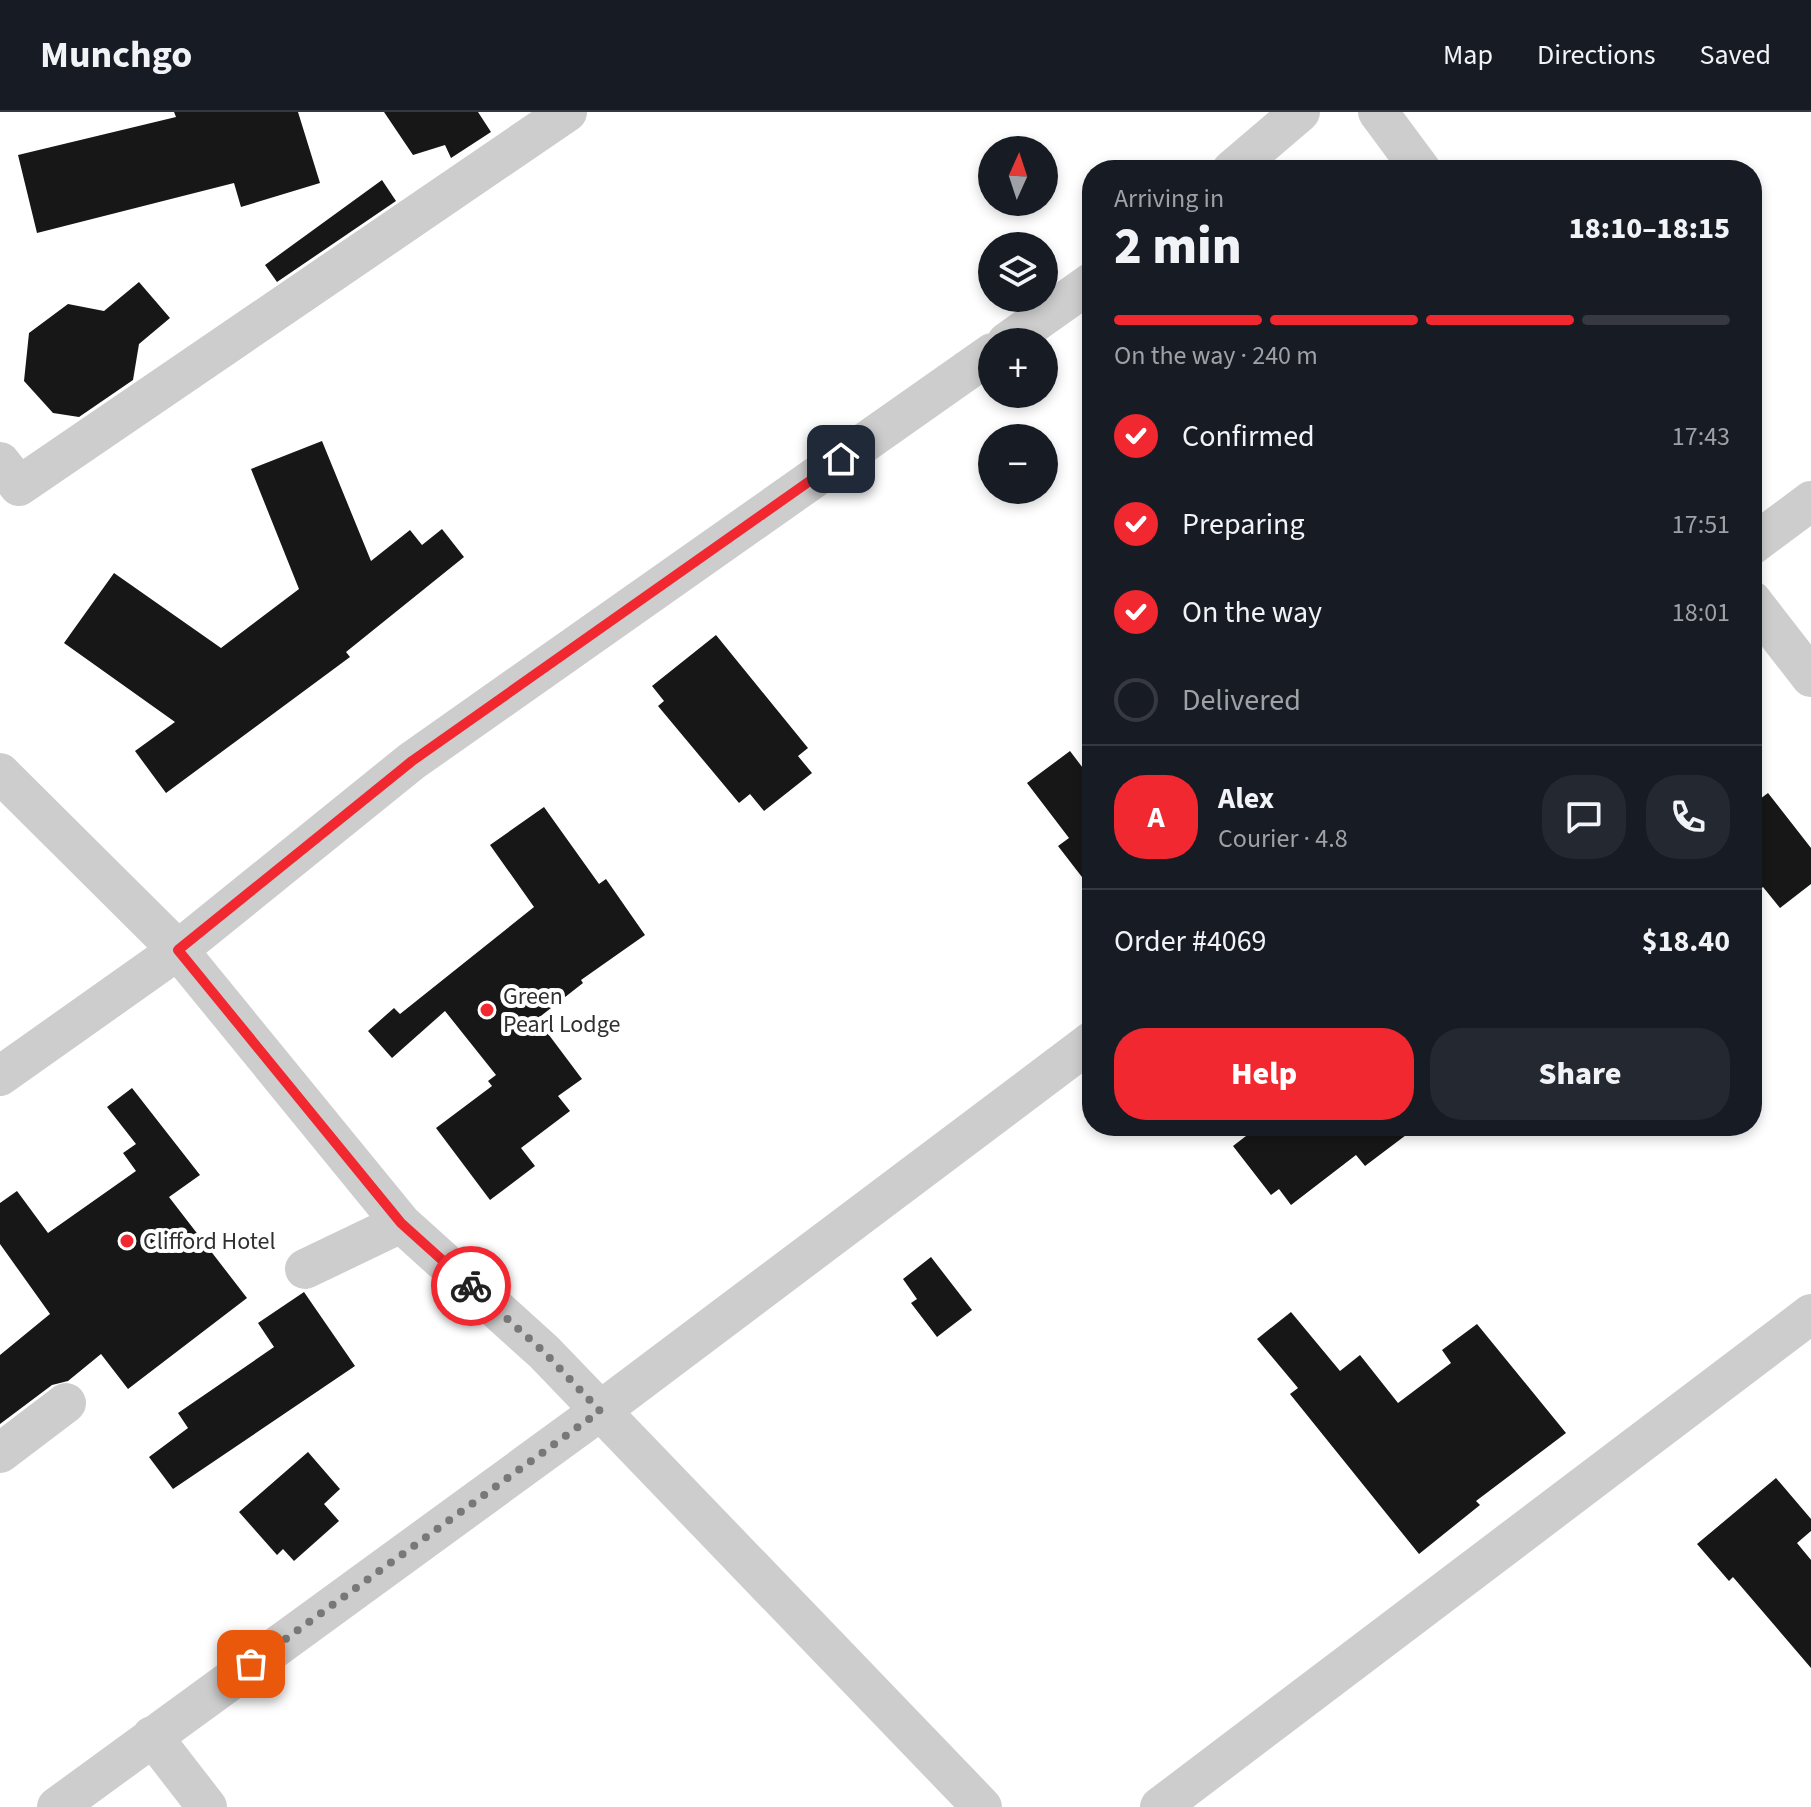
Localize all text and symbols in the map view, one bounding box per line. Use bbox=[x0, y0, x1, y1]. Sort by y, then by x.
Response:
text: Munchgo bbox=[40, 28, 192, 82]
text: Map bbox=[1443, 35, 1493, 75]
text: Directions bbox=[1537, 35, 1656, 75]
text: Saved bbox=[1700, 35, 1771, 75]
north arrow bbox=[978, 136, 1058, 216]
map controls bbox=[978, 136, 1058, 504]
text: Arriving in bbox=[1114, 180, 1224, 217]
text: 18:10–18:15 bbox=[1569, 207, 1730, 250]
text: 2 min bbox=[1114, 210, 1242, 284]
button: layers bbox=[978, 232, 1058, 312]
button: + bbox=[978, 328, 1058, 408]
text: On the way · 240 m bbox=[1114, 337, 1318, 374]
icon: check bbox=[1114, 414, 1158, 458]
text: Confirmed bbox=[1182, 415, 1315, 458]
text: 17:43 bbox=[1672, 418, 1730, 455]
button: − bbox=[978, 424, 1058, 504]
pin bbox=[807, 425, 875, 493]
icon: home bbox=[819, 437, 863, 481]
icon: check bbox=[1114, 502, 1158, 546]
text: Preparing bbox=[1182, 503, 1305, 546]
text: 17:51 bbox=[1672, 506, 1730, 543]
icon: check bbox=[1114, 590, 1158, 634]
text: On the way bbox=[1182, 591, 1322, 634]
text: 18:01 bbox=[1672, 594, 1730, 631]
text: Delivered bbox=[1182, 679, 1301, 722]
button: chat bbox=[1542, 775, 1626, 859]
button: phone bbox=[1646, 775, 1730, 859]
text: Alex bbox=[1218, 777, 1274, 820]
text: A bbox=[1147, 796, 1165, 839]
text: Courier · 4.8 bbox=[1218, 820, 1348, 857]
text: Order #4069 bbox=[1114, 920, 1267, 963]
text: $18.40 bbox=[1642, 920, 1730, 963]
place label: Green Pearl Lodge bbox=[503, 979, 620, 1042]
marker: Green Pearl Lodge bbox=[478, 1001, 496, 1019]
button: Help bbox=[1114, 1028, 1414, 1120]
button: Share bbox=[1430, 1028, 1730, 1120]
place label: Clifford Hotel bbox=[143, 1224, 276, 1259]
marker: Clifford Hotel bbox=[118, 1232, 136, 1250]
courier bbox=[431, 1246, 511, 1326]
icon: bike bbox=[449, 1264, 493, 1308]
pin bbox=[217, 1630, 285, 1698]
icon: bag bbox=[229, 1642, 273, 1686]

